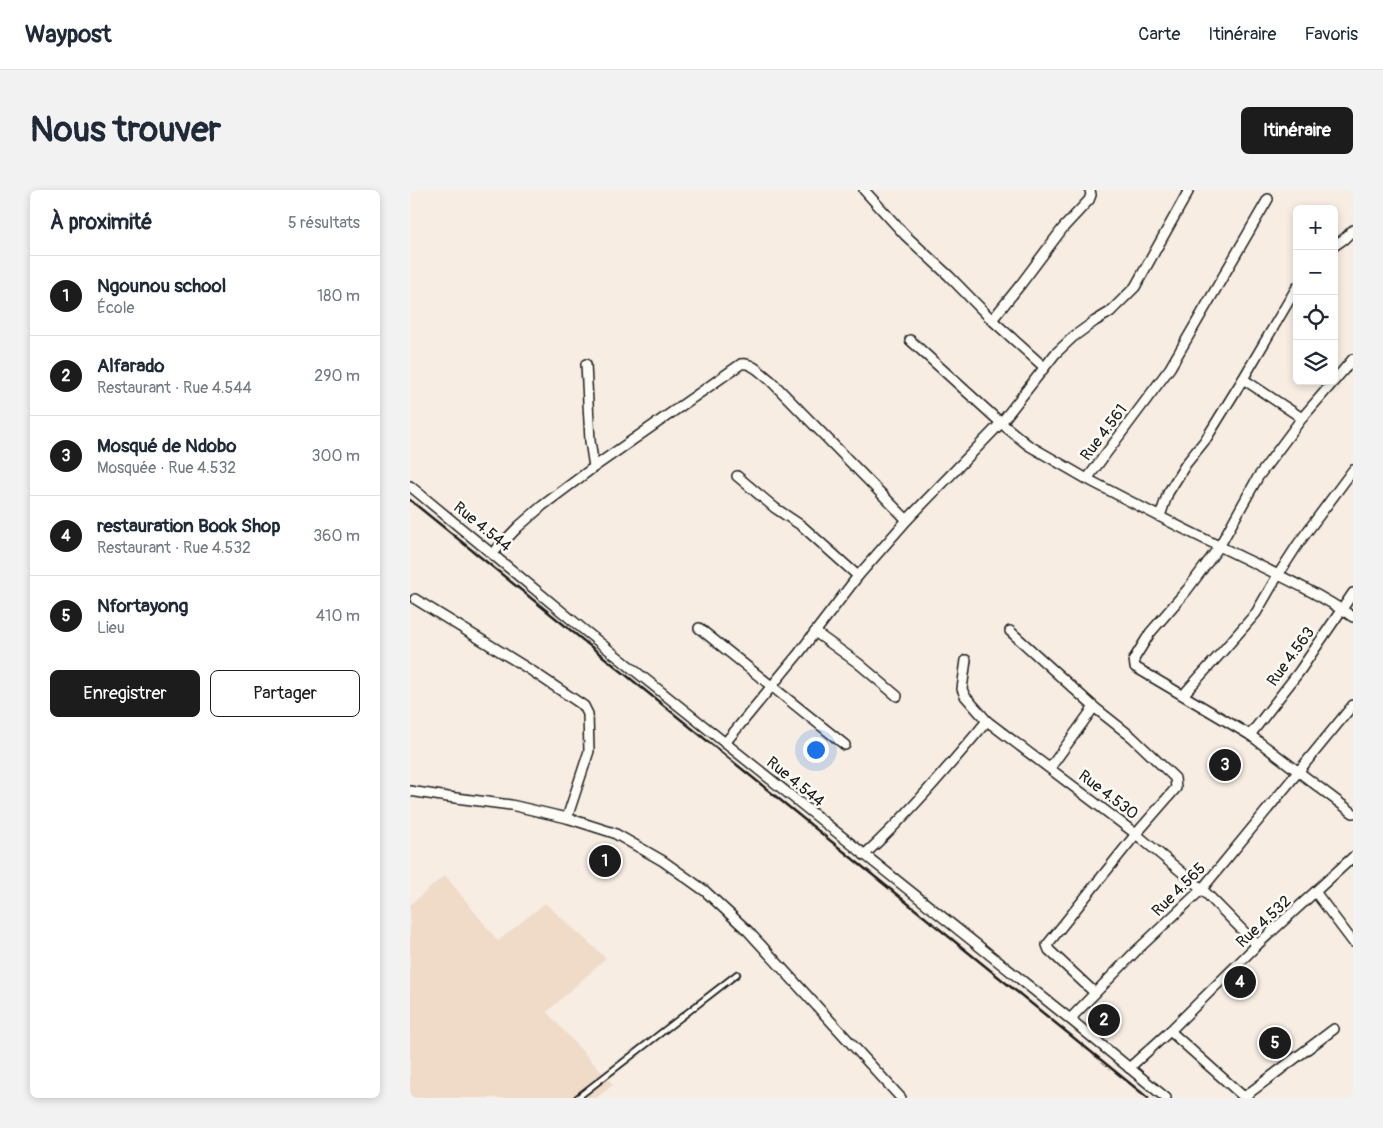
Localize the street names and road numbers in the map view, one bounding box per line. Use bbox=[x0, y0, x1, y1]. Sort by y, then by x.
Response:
street label: Rue 4.561 bbox=[1076, 400, 1132, 465]
street label: Rue 4.544 bbox=[449, 497, 515, 556]
street label: Rue 4.563 bbox=[1263, 623, 1319, 690]
street label: Rue 4.544 bbox=[762, 752, 828, 811]
street label: Rue 4.530 bbox=[1074, 766, 1142, 824]
street label: Rue 4.565 bbox=[1148, 859, 1210, 921]
street label: Rue 4.532 bbox=[1232, 891, 1295, 952]

